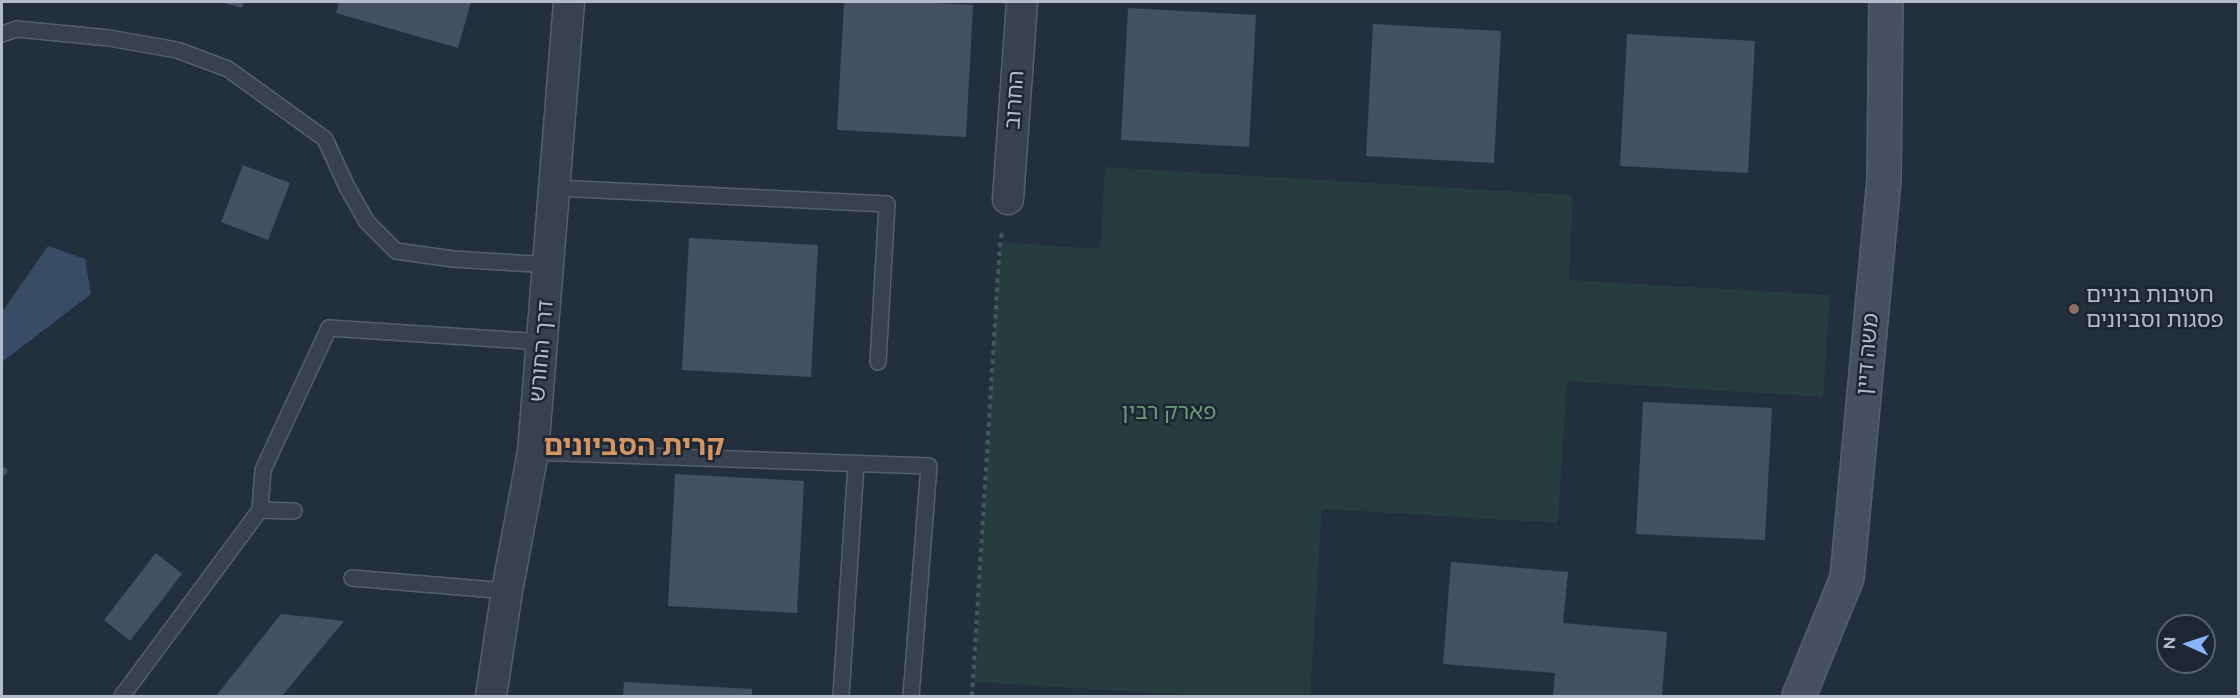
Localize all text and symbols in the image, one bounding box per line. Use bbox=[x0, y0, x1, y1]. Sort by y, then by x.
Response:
street label: החרוב bbox=[1000, 70, 1030, 130]
place label: חטיבות ביניים פסגות וסביונים bbox=[2086, 283, 2224, 334]
street label: דרך החורש bbox=[524, 299, 560, 403]
marker: חטיבות ביניים פסגות וסביונים bbox=[2067, 302, 2081, 316]
street label: משה דיין bbox=[1851, 312, 1885, 396]
park label: פארק רבין bbox=[1122, 400, 1216, 426]
district label: קרית הסביונים bbox=[544, 430, 724, 464]
north arrow bbox=[2156, 614, 2216, 674]
text: N bbox=[2160, 636, 2179, 650]

